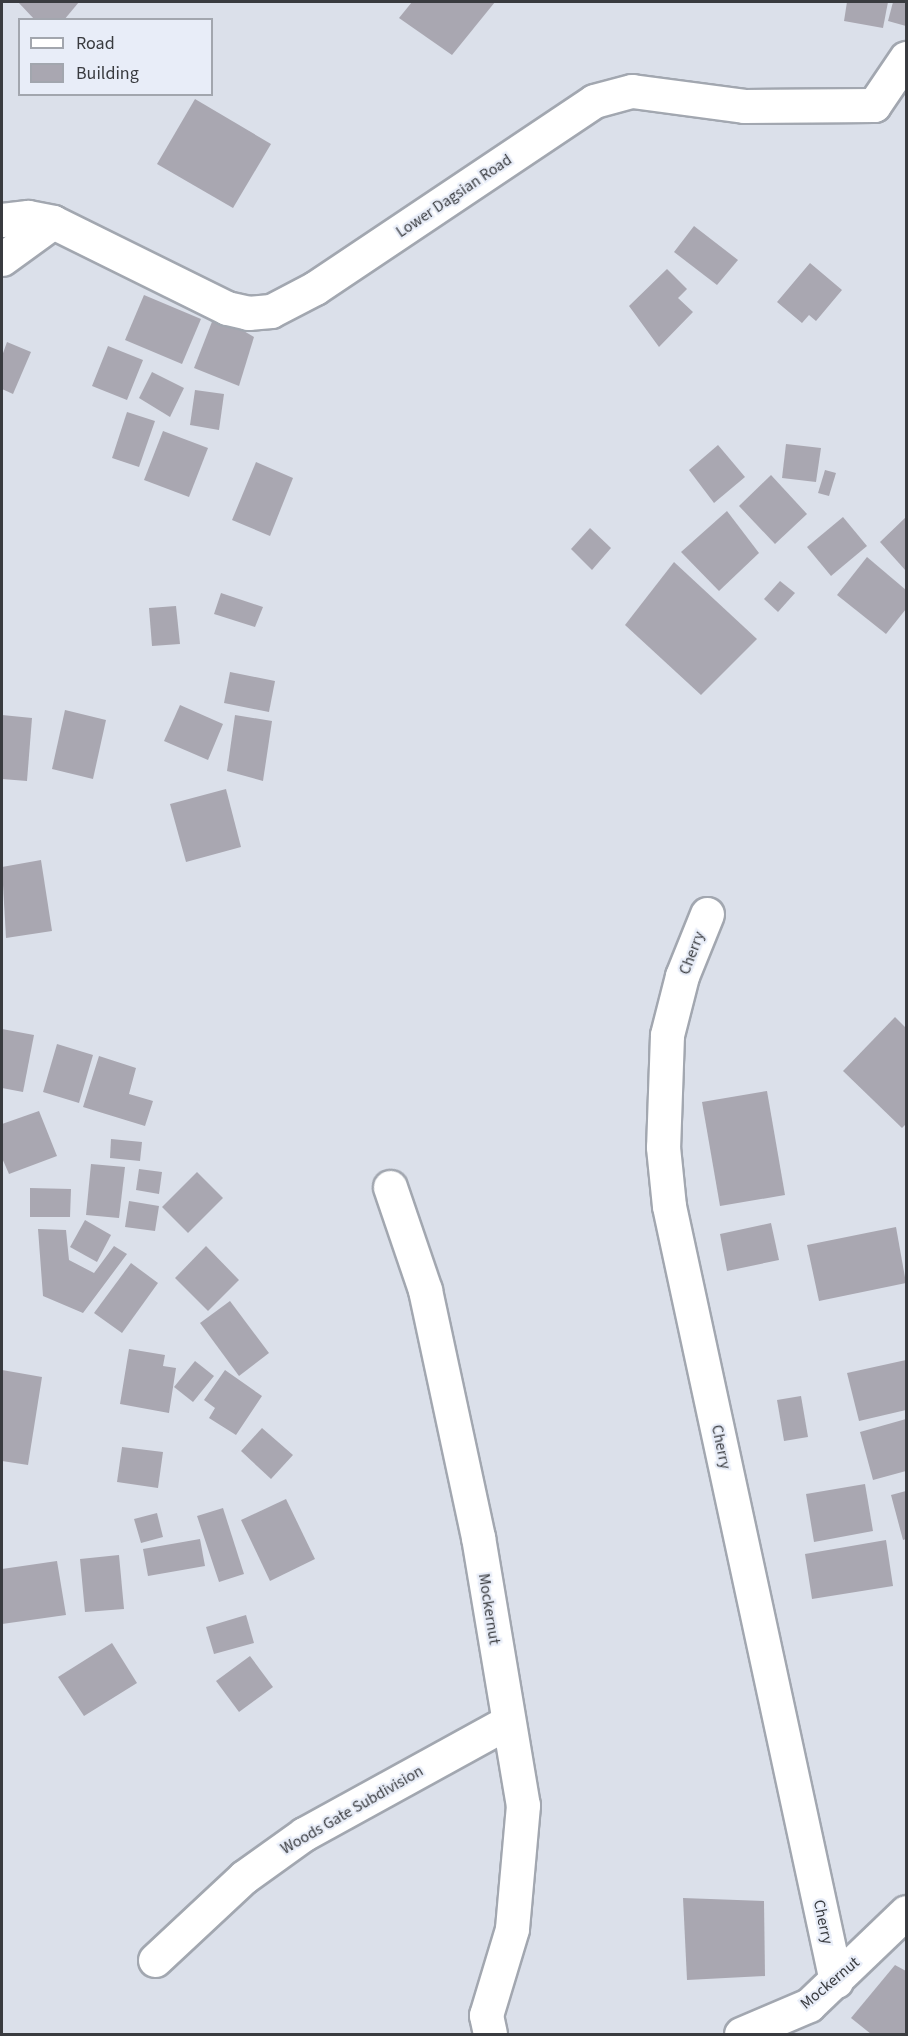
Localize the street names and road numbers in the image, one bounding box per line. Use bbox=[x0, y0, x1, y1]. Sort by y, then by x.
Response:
street label: Lower Dagsian Road bbox=[393, 150, 515, 242]
street label: Cherry bbox=[675, 929, 709, 977]
street label: Cherry bbox=[707, 1423, 735, 1471]
street label: Mockernut bbox=[474, 1572, 504, 1646]
street label: Woods Gate Subdivision bbox=[277, 1761, 427, 1859]
street label: Cherry bbox=[809, 1898, 837, 1946]
street label: Mockernut bbox=[796, 1953, 864, 2013]

